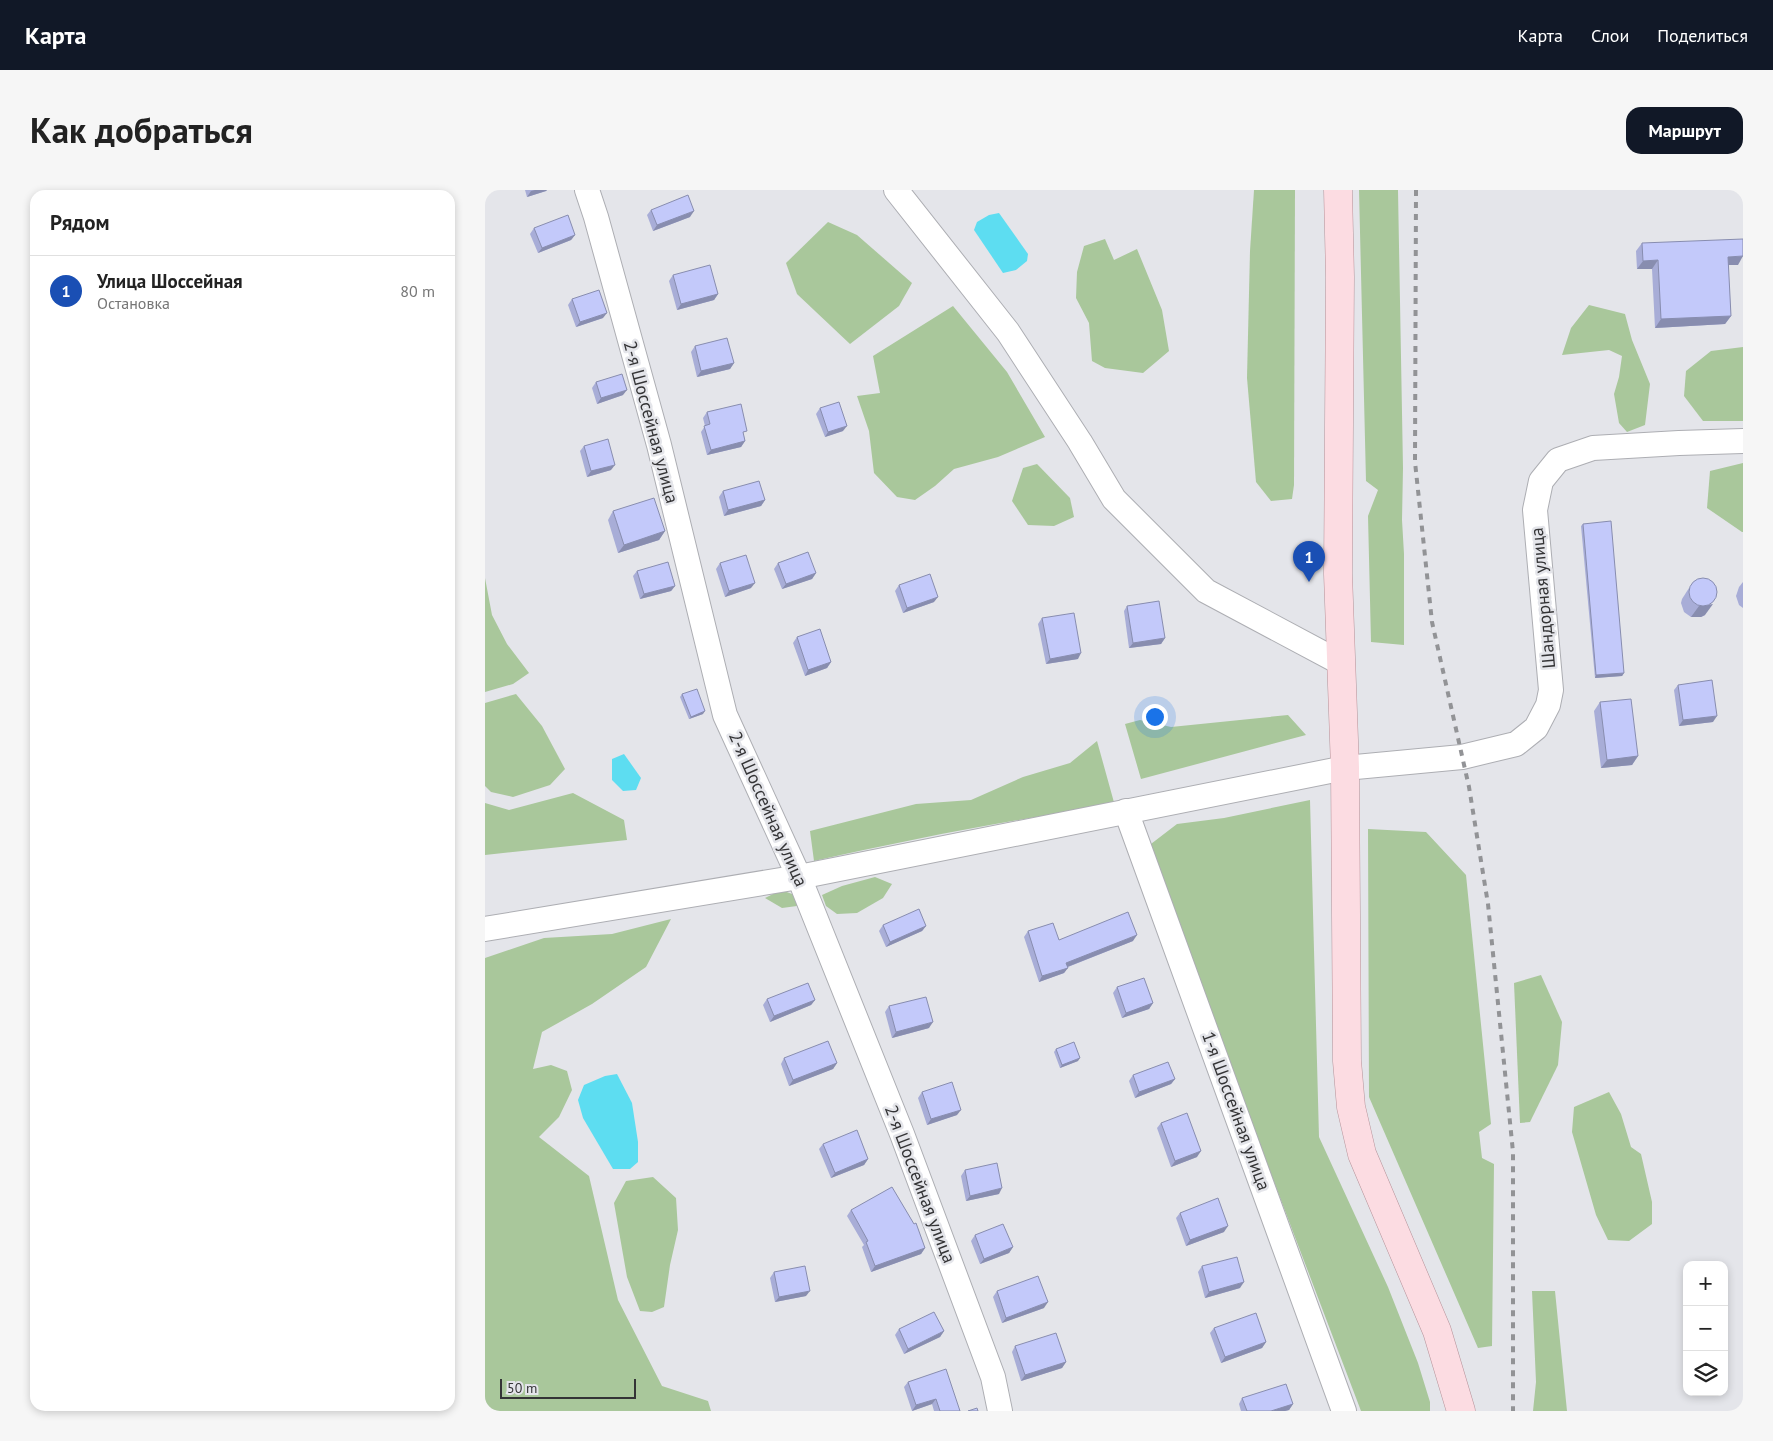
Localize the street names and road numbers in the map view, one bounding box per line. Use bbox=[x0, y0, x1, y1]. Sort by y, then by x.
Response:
street label: 2-я Шоссейная улица bbox=[619, 338, 684, 506]
street label: Шандорная улица bbox=[1525, 527, 1560, 669]
street label: 2-я Шоссейная улица bbox=[724, 728, 813, 890]
street label: 1-я Шоссейная улица bbox=[1197, 1028, 1276, 1193]
street label: 2-я Шоссейная улица bbox=[880, 1102, 961, 1266]

